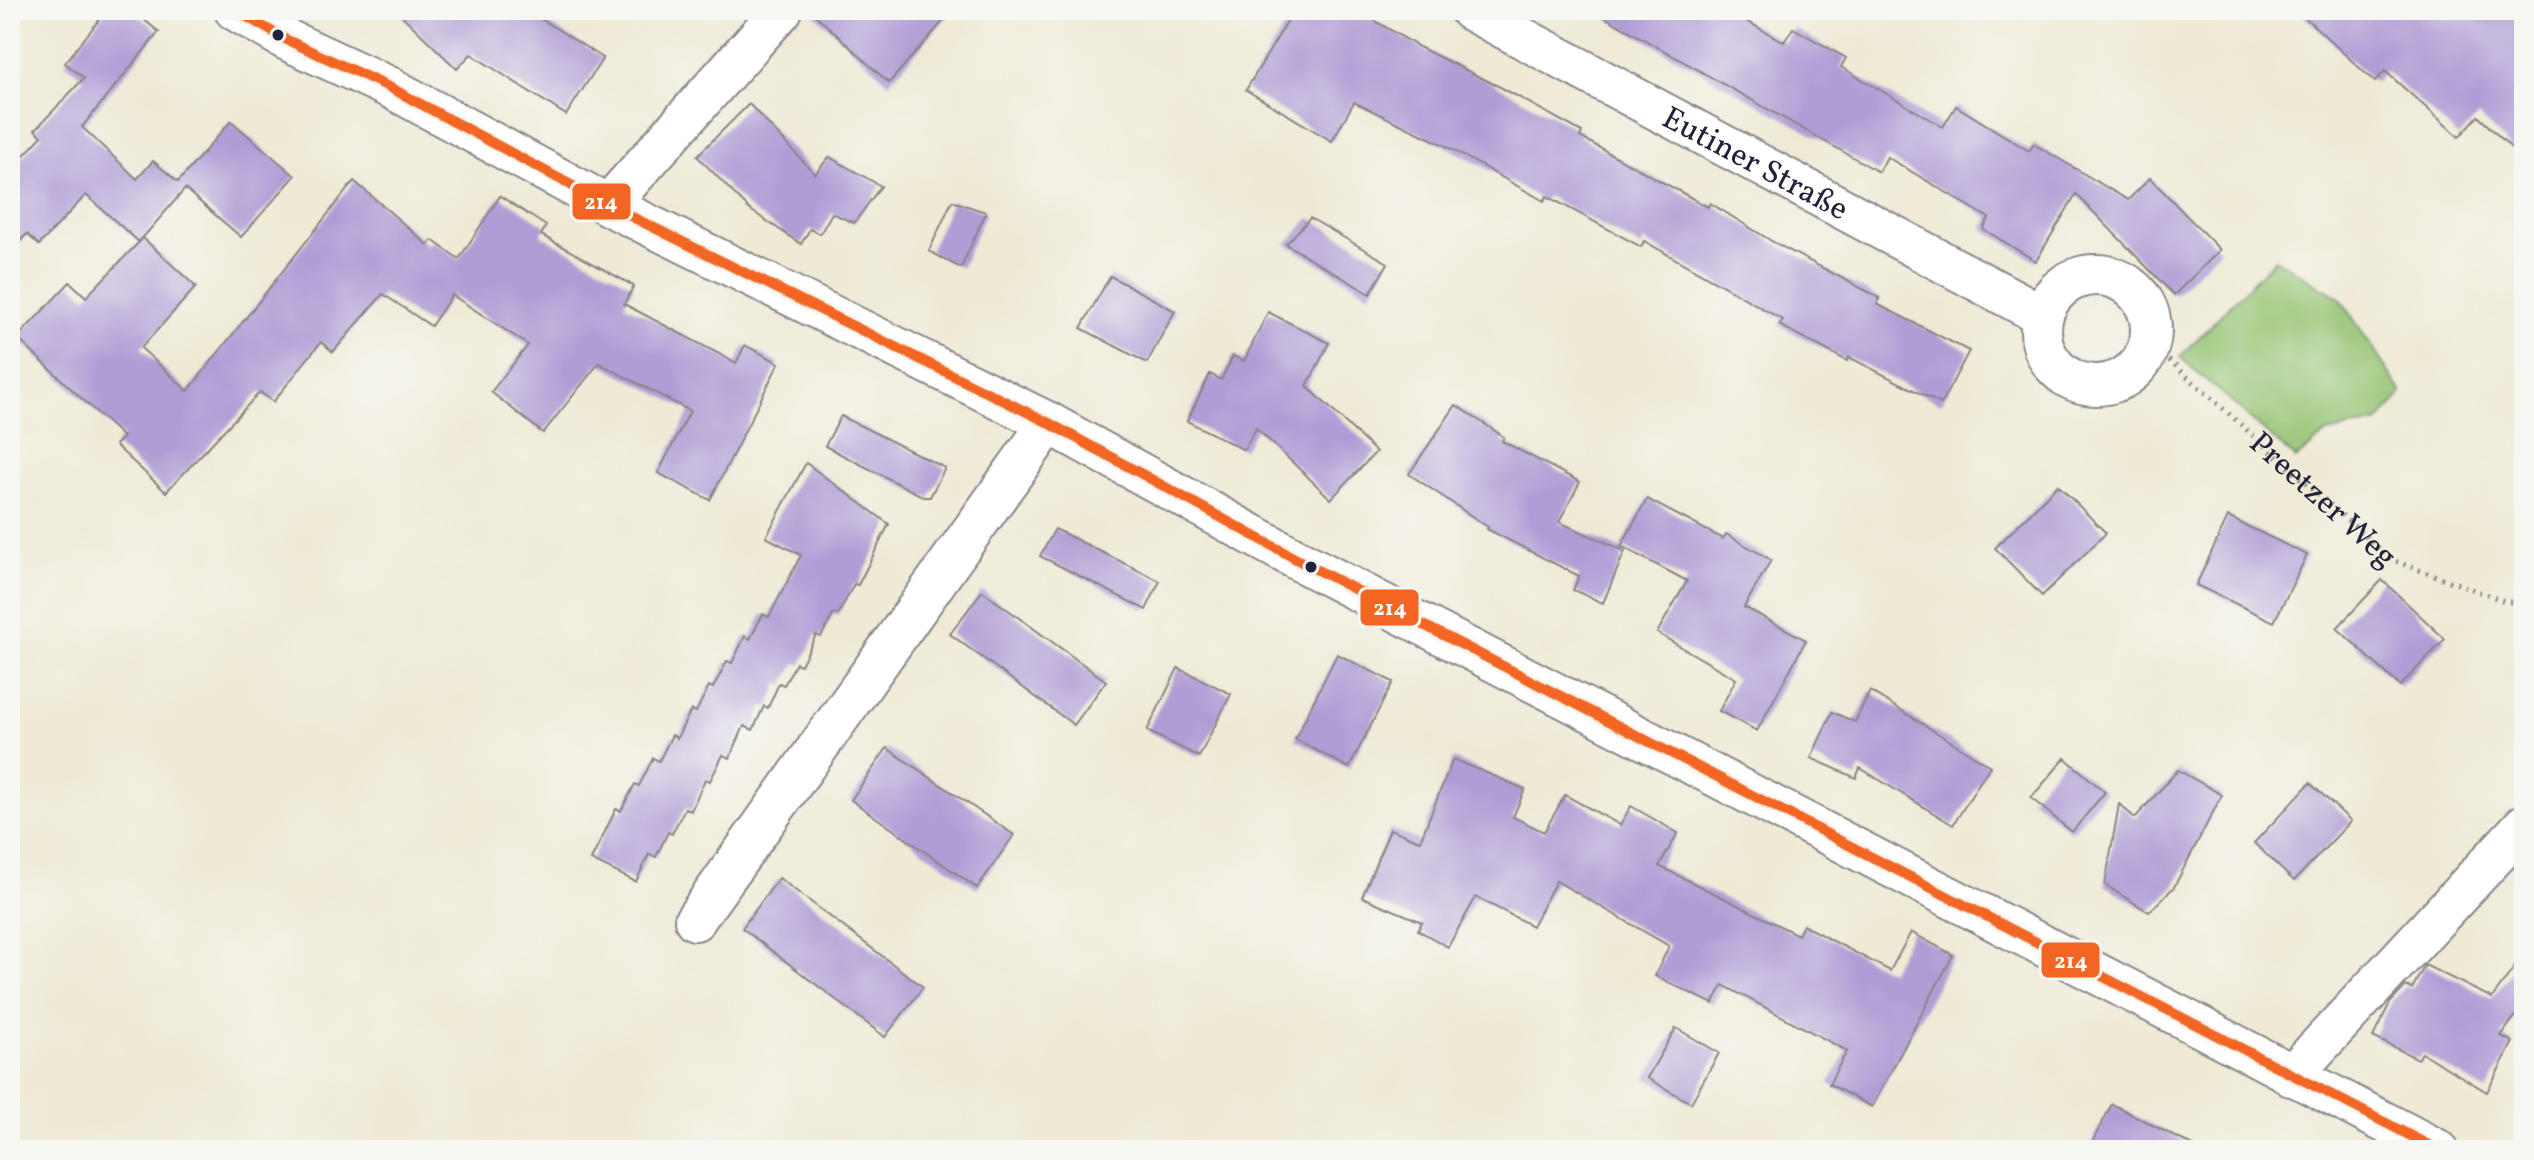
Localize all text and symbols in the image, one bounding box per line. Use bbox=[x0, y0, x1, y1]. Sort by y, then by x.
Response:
unlabelled marker bbox=[270, 27, 286, 43]
street label: Eutiner Straße bbox=[1654, 97, 1855, 233]
line badge: 214 bbox=[571, 182, 632, 221]
text: 214 bbox=[584, 188, 618, 219]
street label: Preetzer Weg bbox=[2238, 423, 2405, 579]
unlabelled marker bbox=[1303, 559, 1319, 575]
line badge: 214 bbox=[1359, 588, 1420, 627]
text: 214 bbox=[1373, 594, 1407, 625]
line badge: 214 bbox=[2040, 941, 2101, 979]
text: 214 bbox=[2054, 947, 2088, 978]

